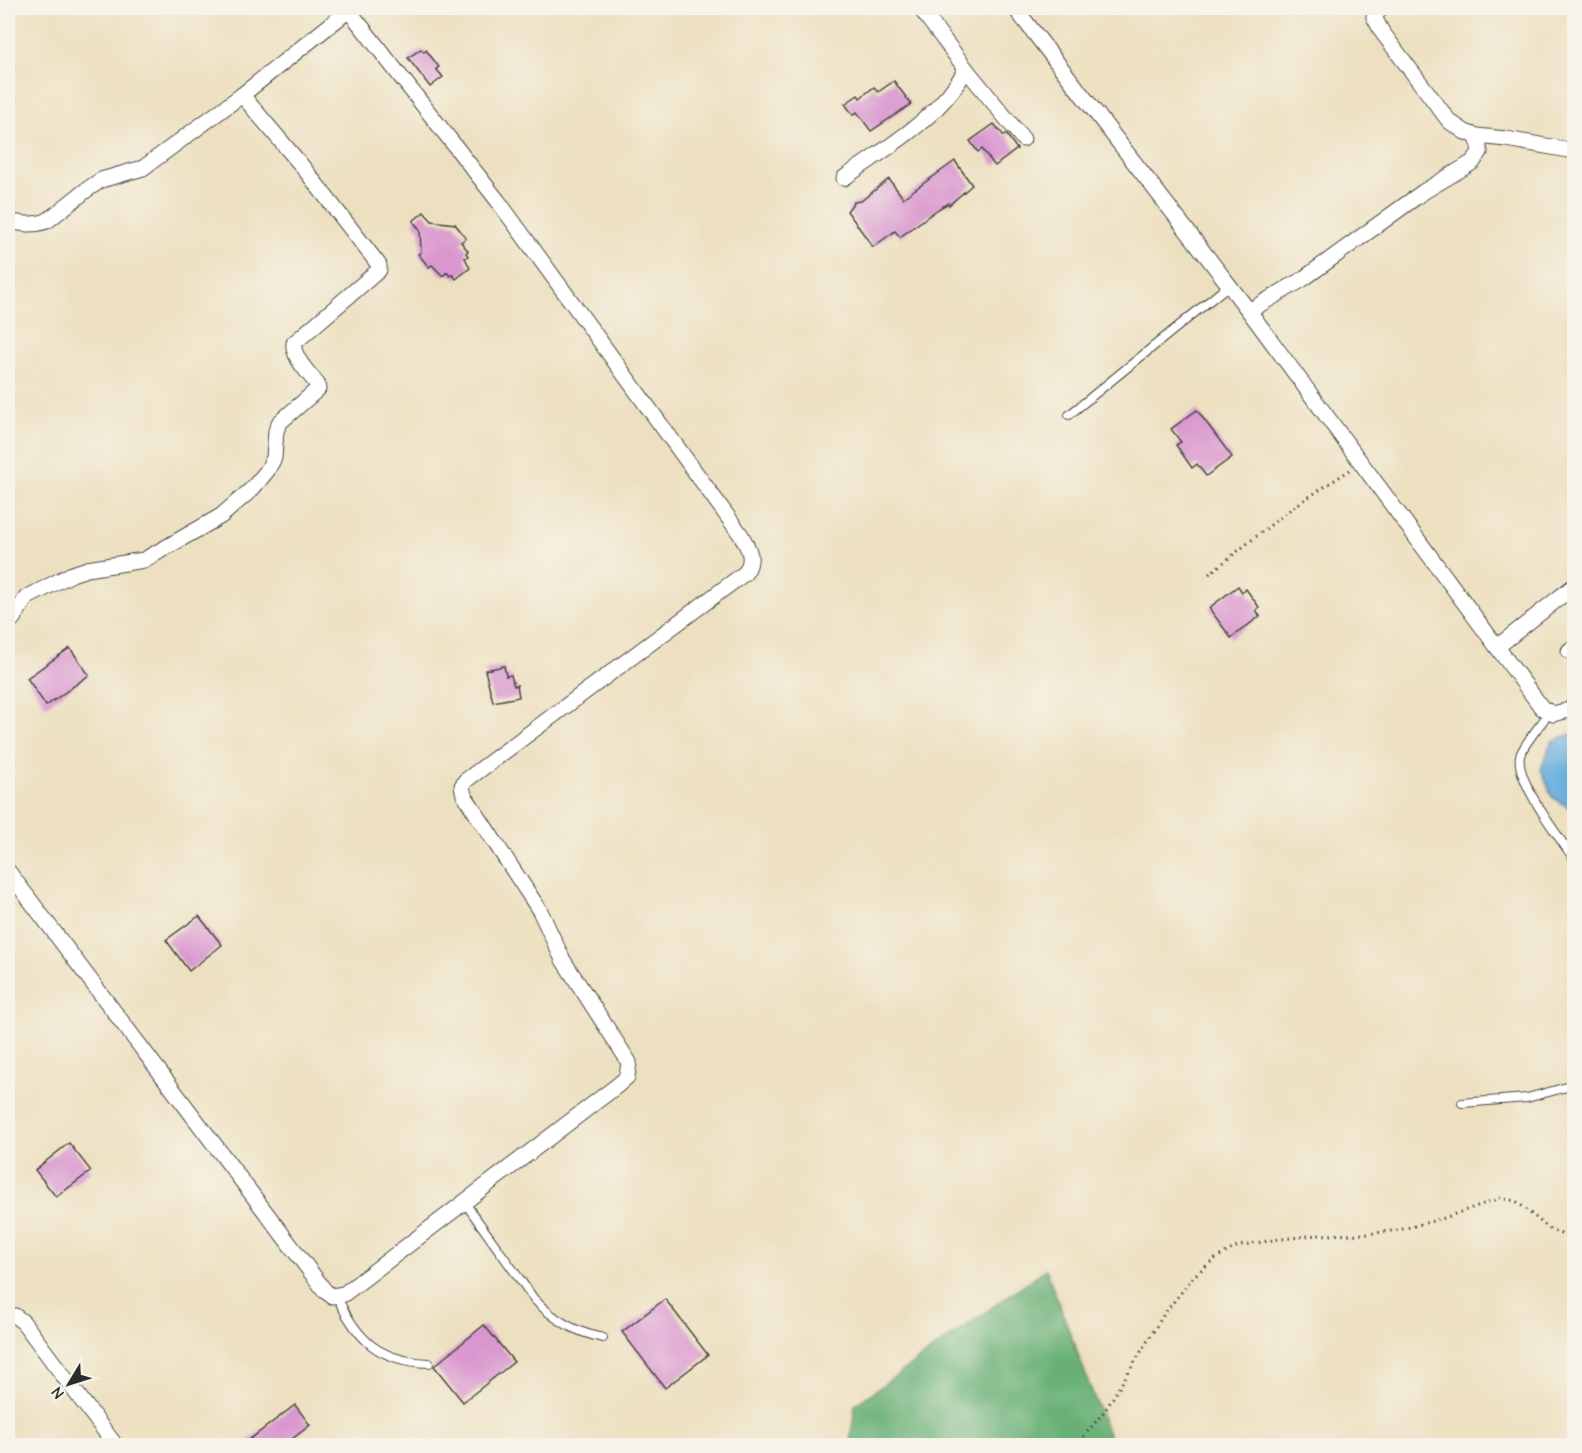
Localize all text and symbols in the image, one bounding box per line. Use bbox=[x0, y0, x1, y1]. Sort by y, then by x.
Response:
north arrow bbox=[39, 1354, 99, 1414]
text: N bbox=[48, 1383, 68, 1402]

